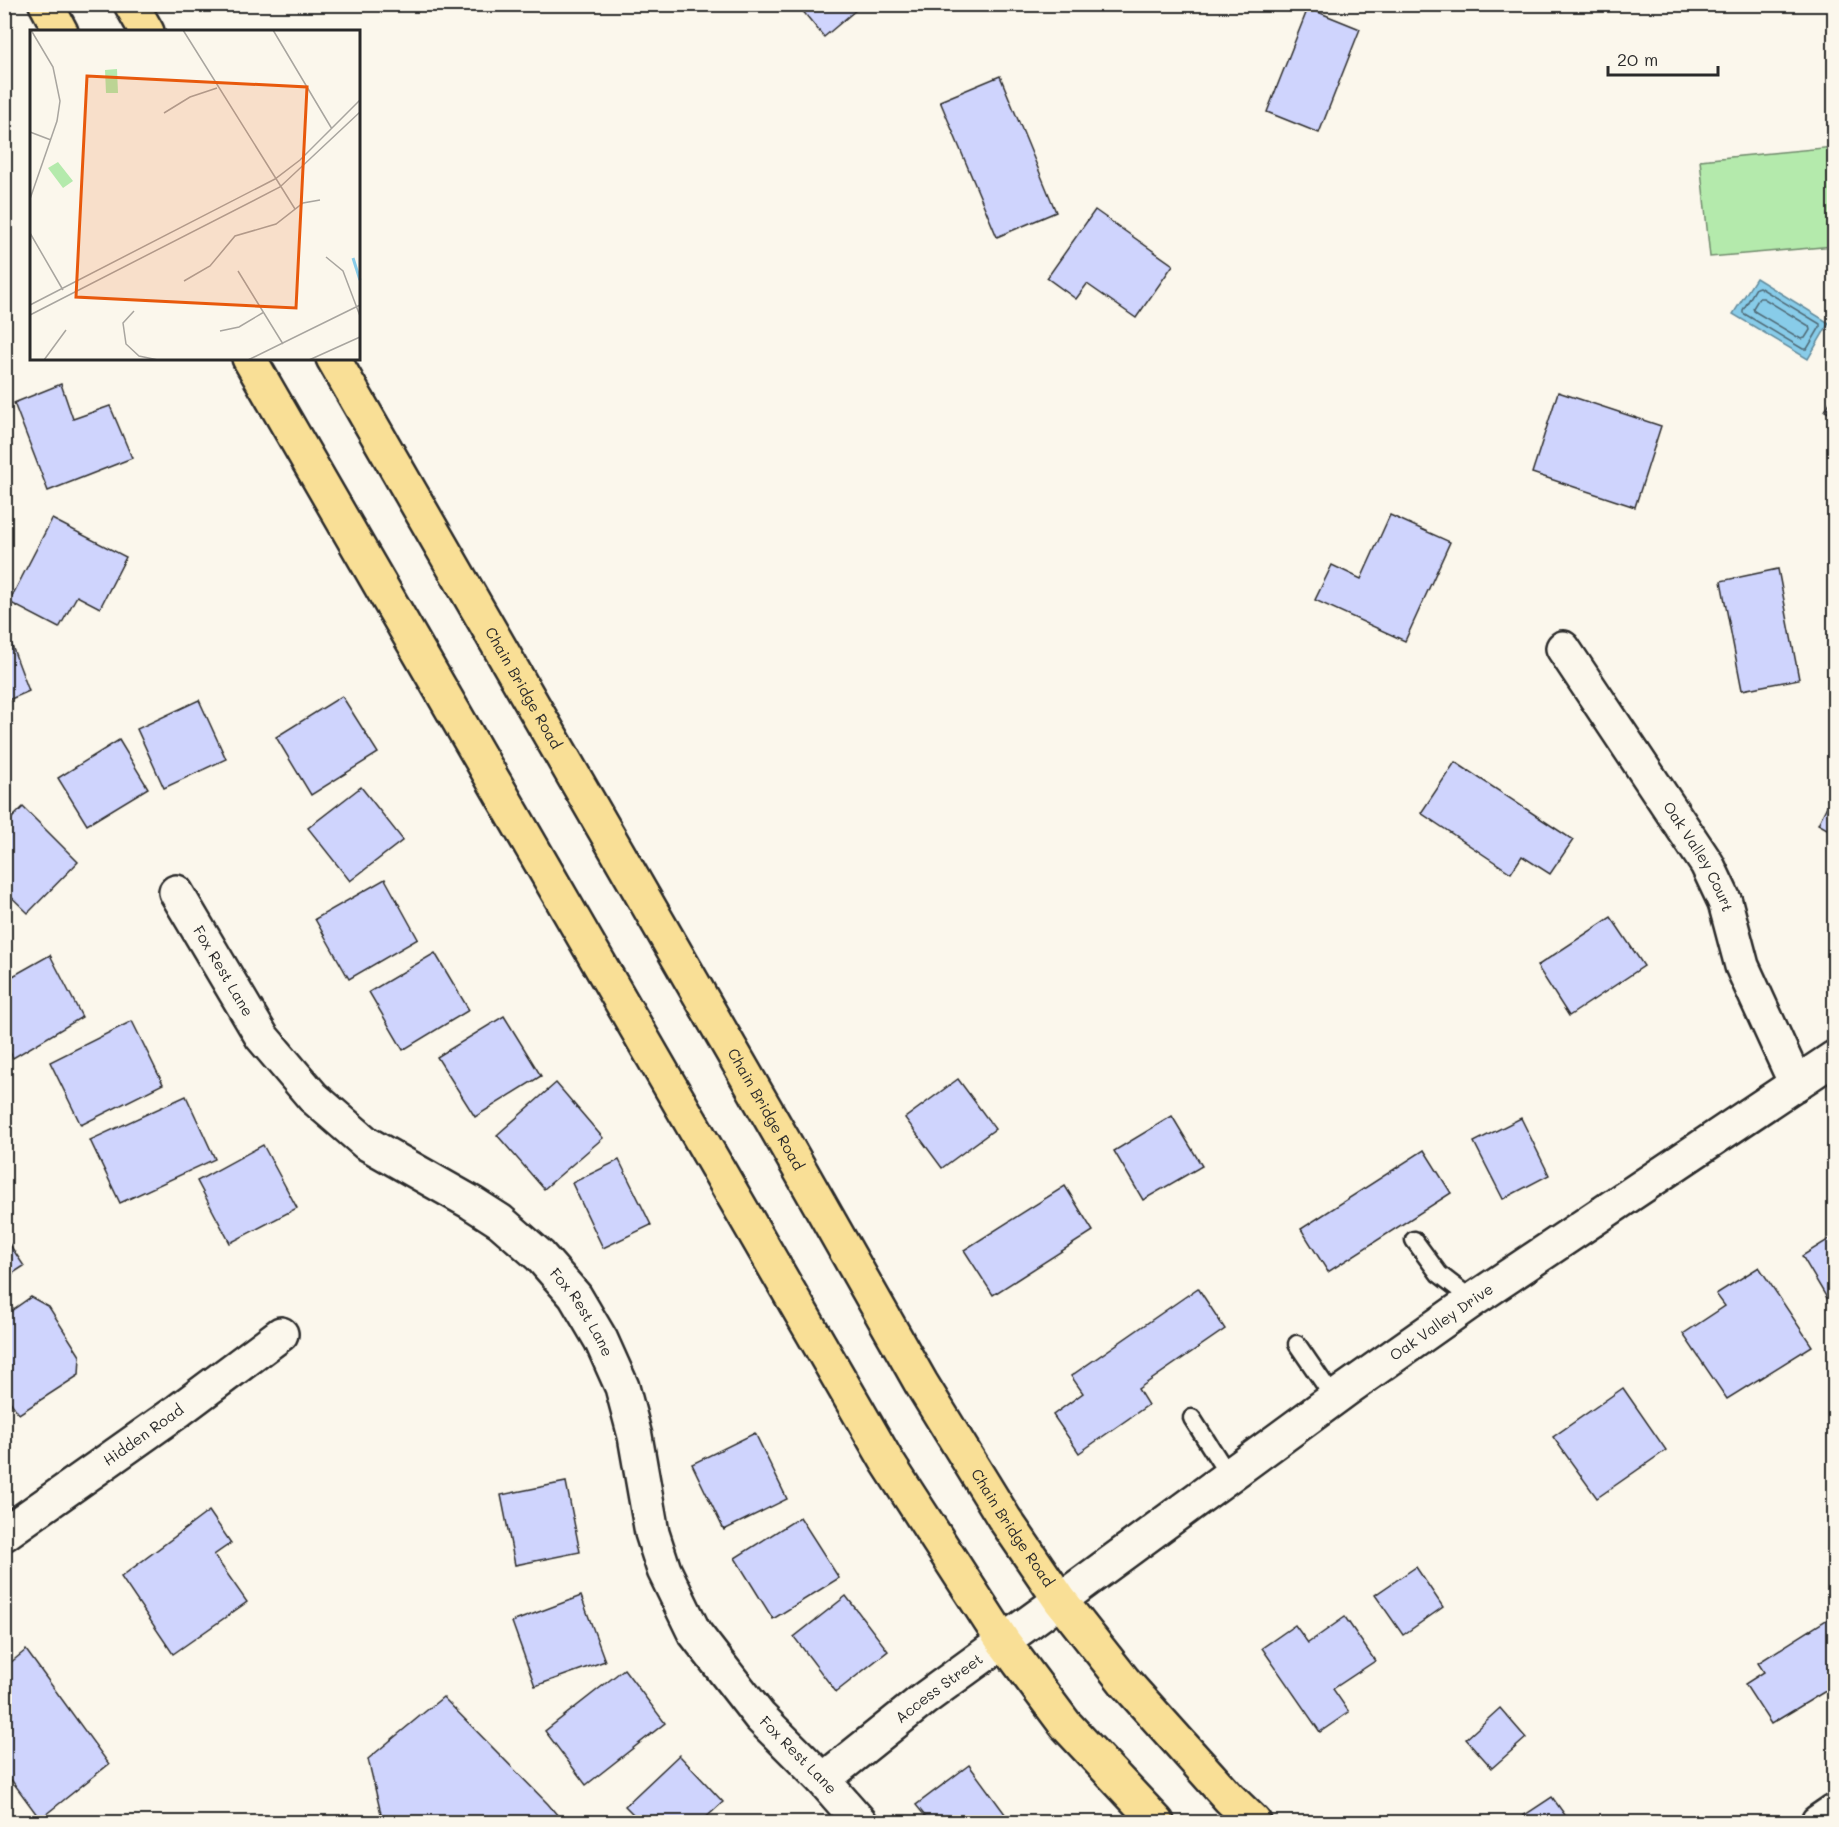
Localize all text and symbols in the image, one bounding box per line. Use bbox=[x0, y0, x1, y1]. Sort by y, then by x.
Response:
inset map bbox=[30, 30, 360, 360]
scale bar bbox=[1608, 39, 1718, 77]
text: 20 m bbox=[1617, 47, 1658, 71]
street label: Chain Bridge Road bbox=[481, 623, 567, 752]
street label: Oak Valley Court bbox=[1659, 797, 1738, 914]
street label: Fox Rest Lane bbox=[189, 922, 258, 1020]
street label: Chain Bridge Road bbox=[723, 1044, 809, 1174]
street label: Fox Rest Lane bbox=[546, 1263, 618, 1359]
street label: Oak Valley Drive bbox=[1385, 1278, 1497, 1365]
street label: Hidden Road bbox=[99, 1399, 187, 1470]
street label: Chain Bridge Road bbox=[967, 1465, 1059, 1590]
street label: Access Street bbox=[891, 1648, 987, 1727]
street label: Fox Rest Lane bbox=[756, 1711, 842, 1798]

